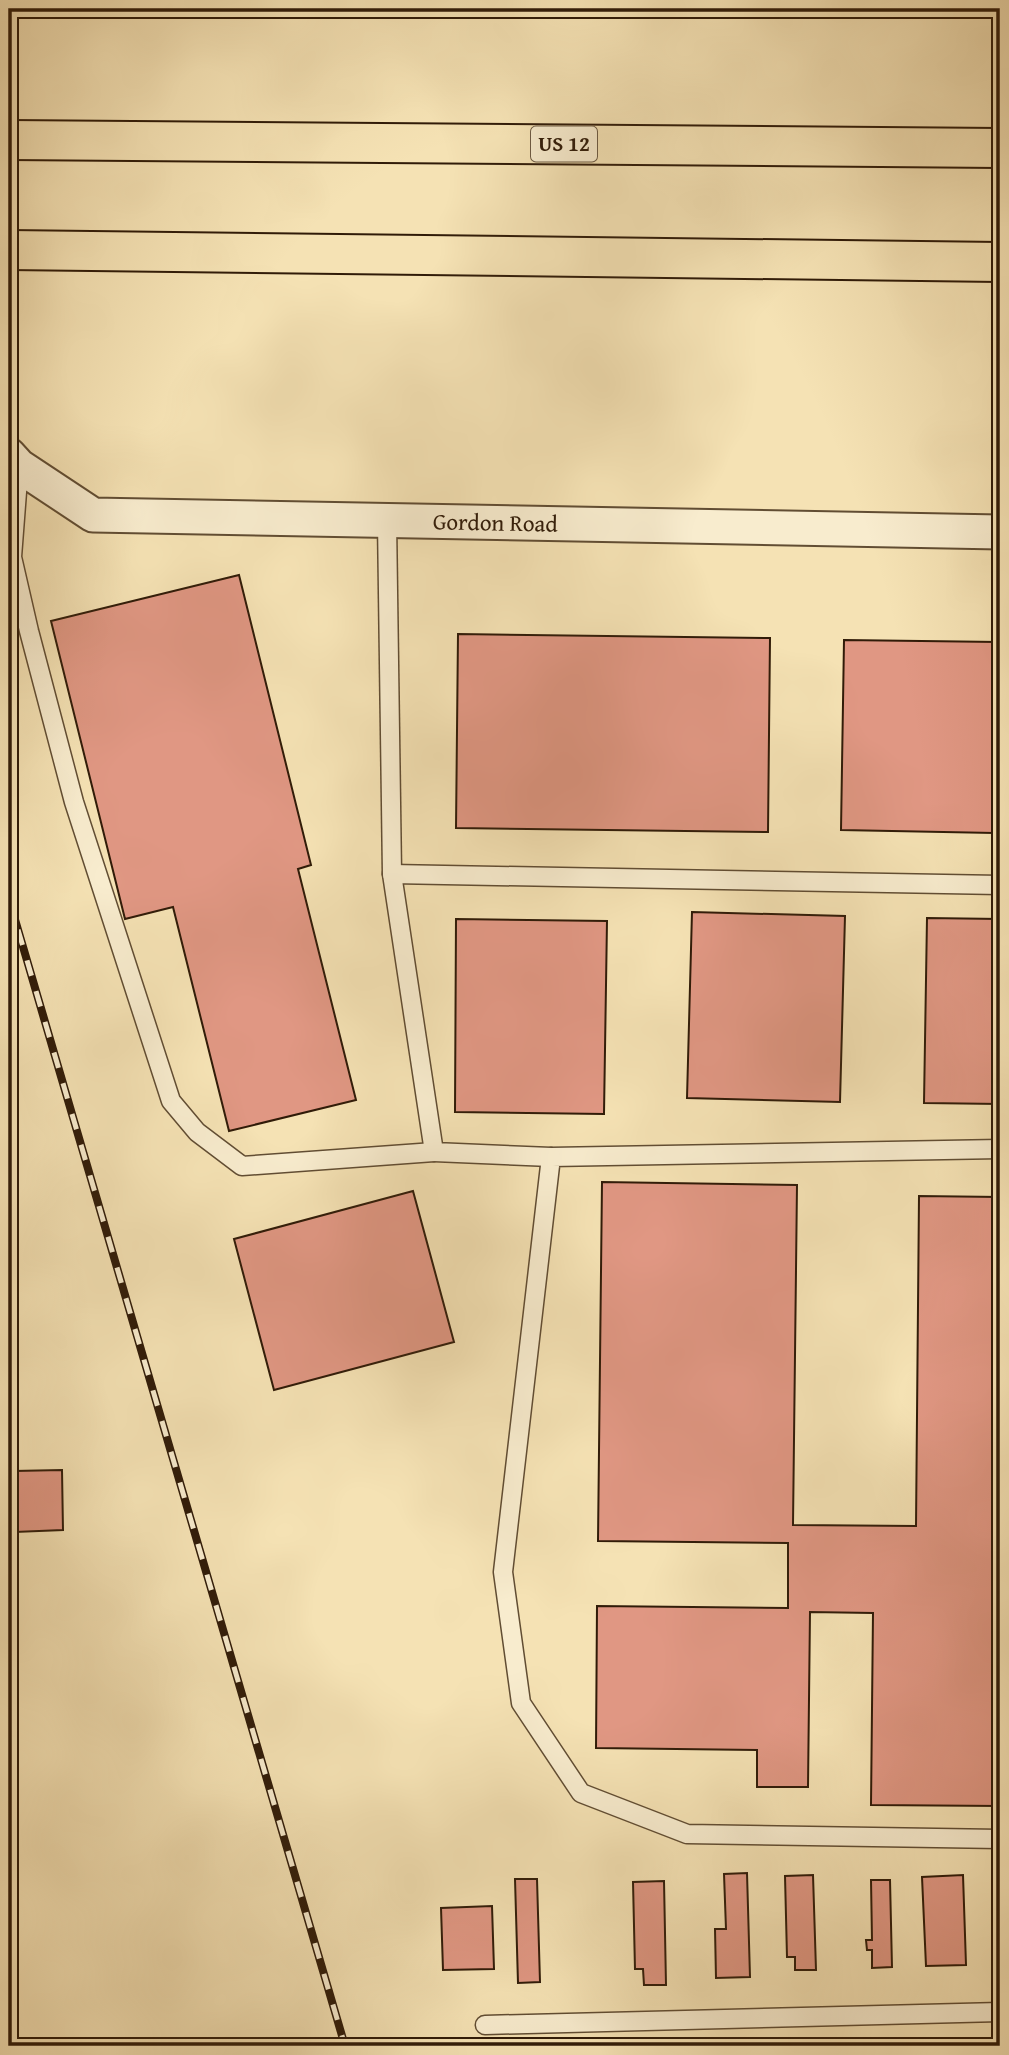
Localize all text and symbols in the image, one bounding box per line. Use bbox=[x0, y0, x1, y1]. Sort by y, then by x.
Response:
road number: US 12 bbox=[531, 127, 597, 162]
street label: Gordon Road bbox=[433, 504, 559, 540]

